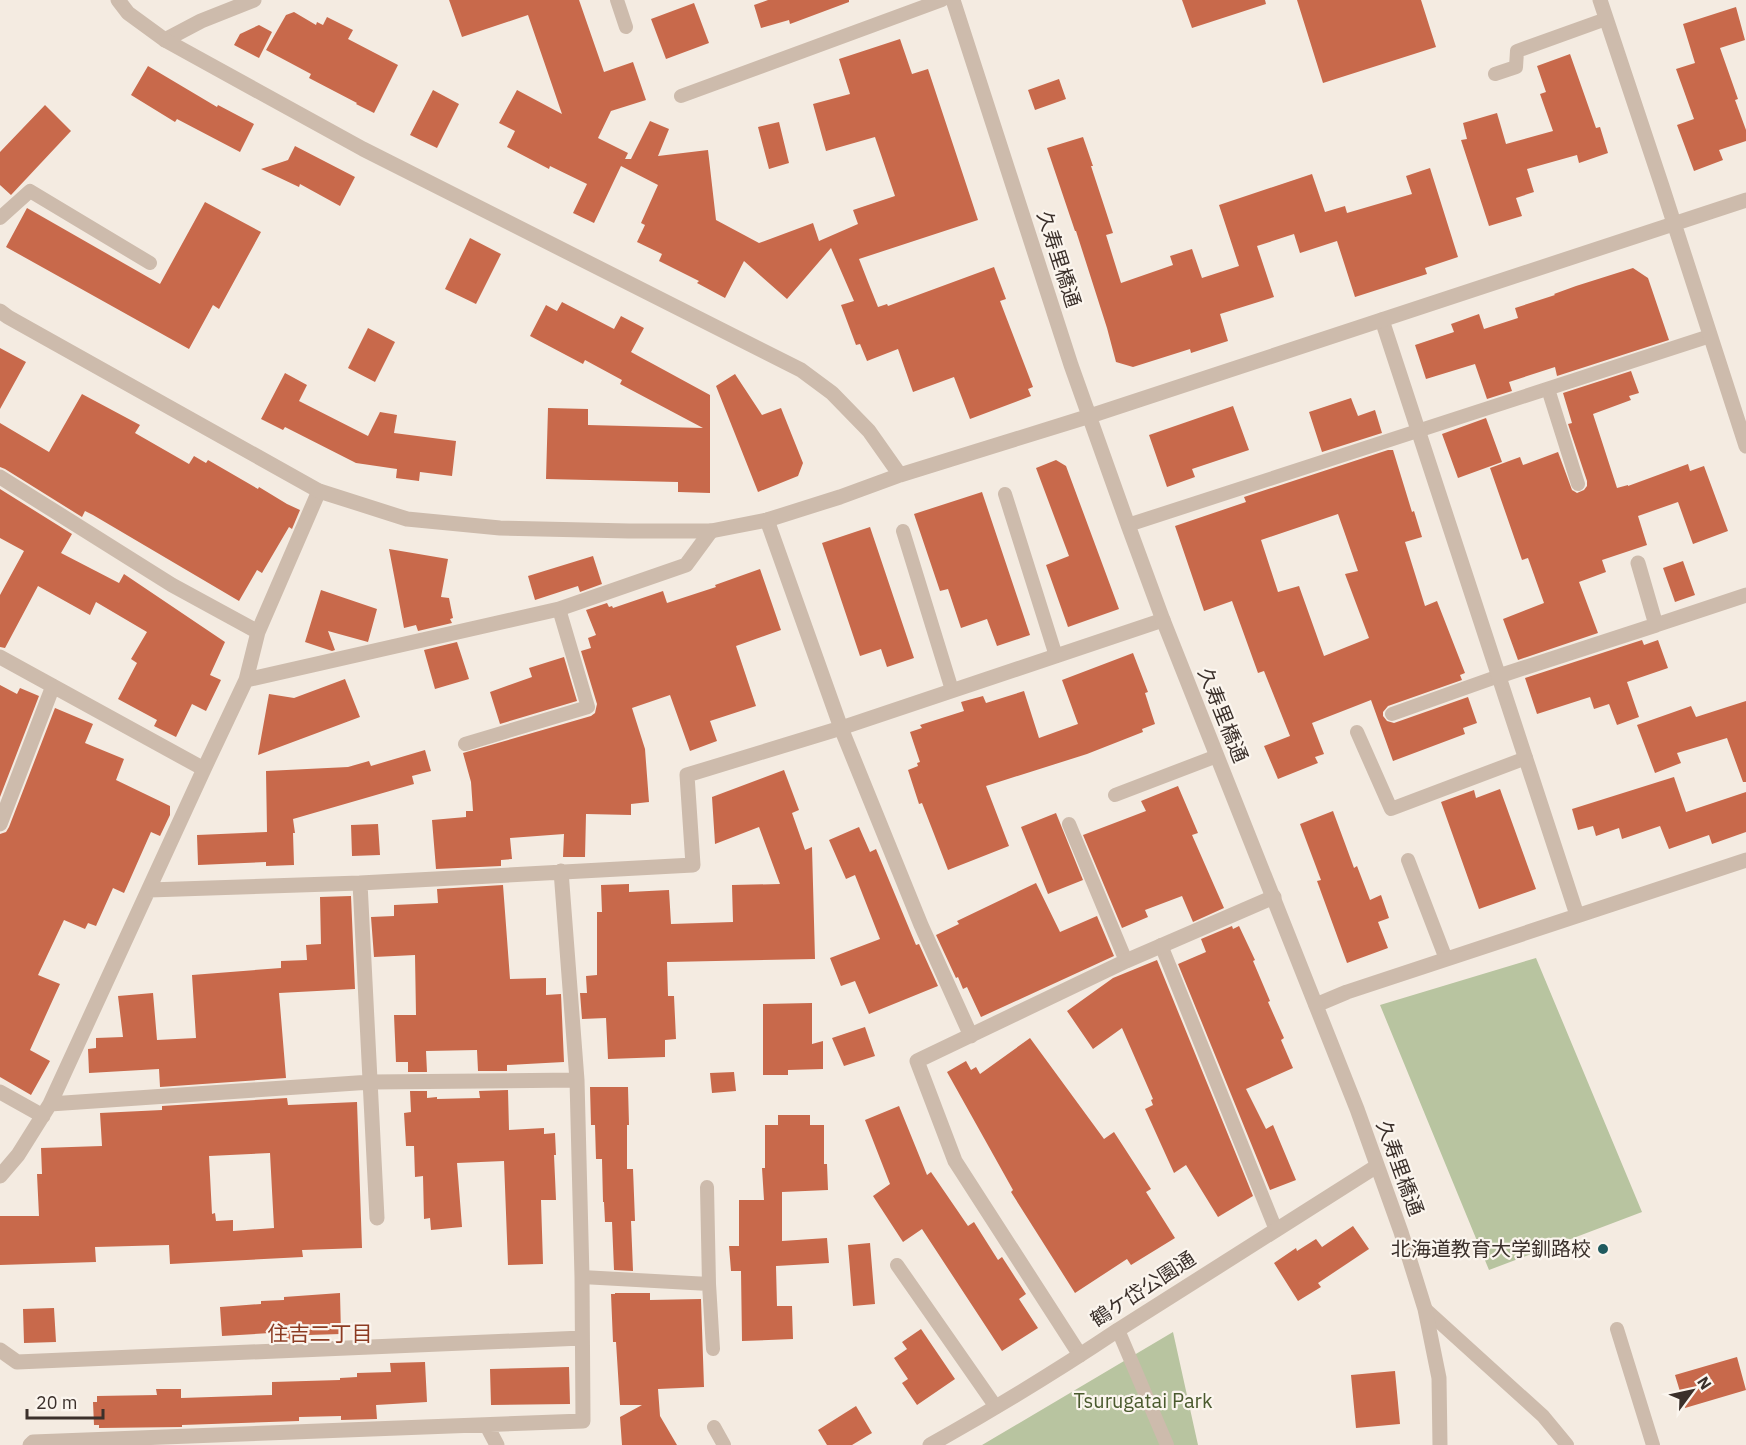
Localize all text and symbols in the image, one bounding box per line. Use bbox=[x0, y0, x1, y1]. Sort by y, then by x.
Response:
street label: 久寿里橋通 bbox=[1031, 207, 1088, 311]
street label: 久寿里橋通 bbox=[1192, 663, 1255, 766]
street label: 久寿里橋通 bbox=[1371, 1116, 1430, 1219]
place label: 北海道教育大学釧路校 bbox=[1391, 1235, 1591, 1262]
marker: 北海道教育大学釧路校 bbox=[1596, 1242, 1610, 1256]
street label: 鶴ケ岱公園通 bbox=[1085, 1245, 1200, 1333]
district label: 住吉二丁目 bbox=[268, 1319, 373, 1347]
north arrow bbox=[1662, 1361, 1722, 1421]
text: N bbox=[1693, 1373, 1716, 1393]
scale bar bbox=[27, 1382, 104, 1420]
park label: Tsurugatai Park bbox=[1074, 1387, 1213, 1414]
text: 20 m bbox=[36, 1391, 78, 1414]

